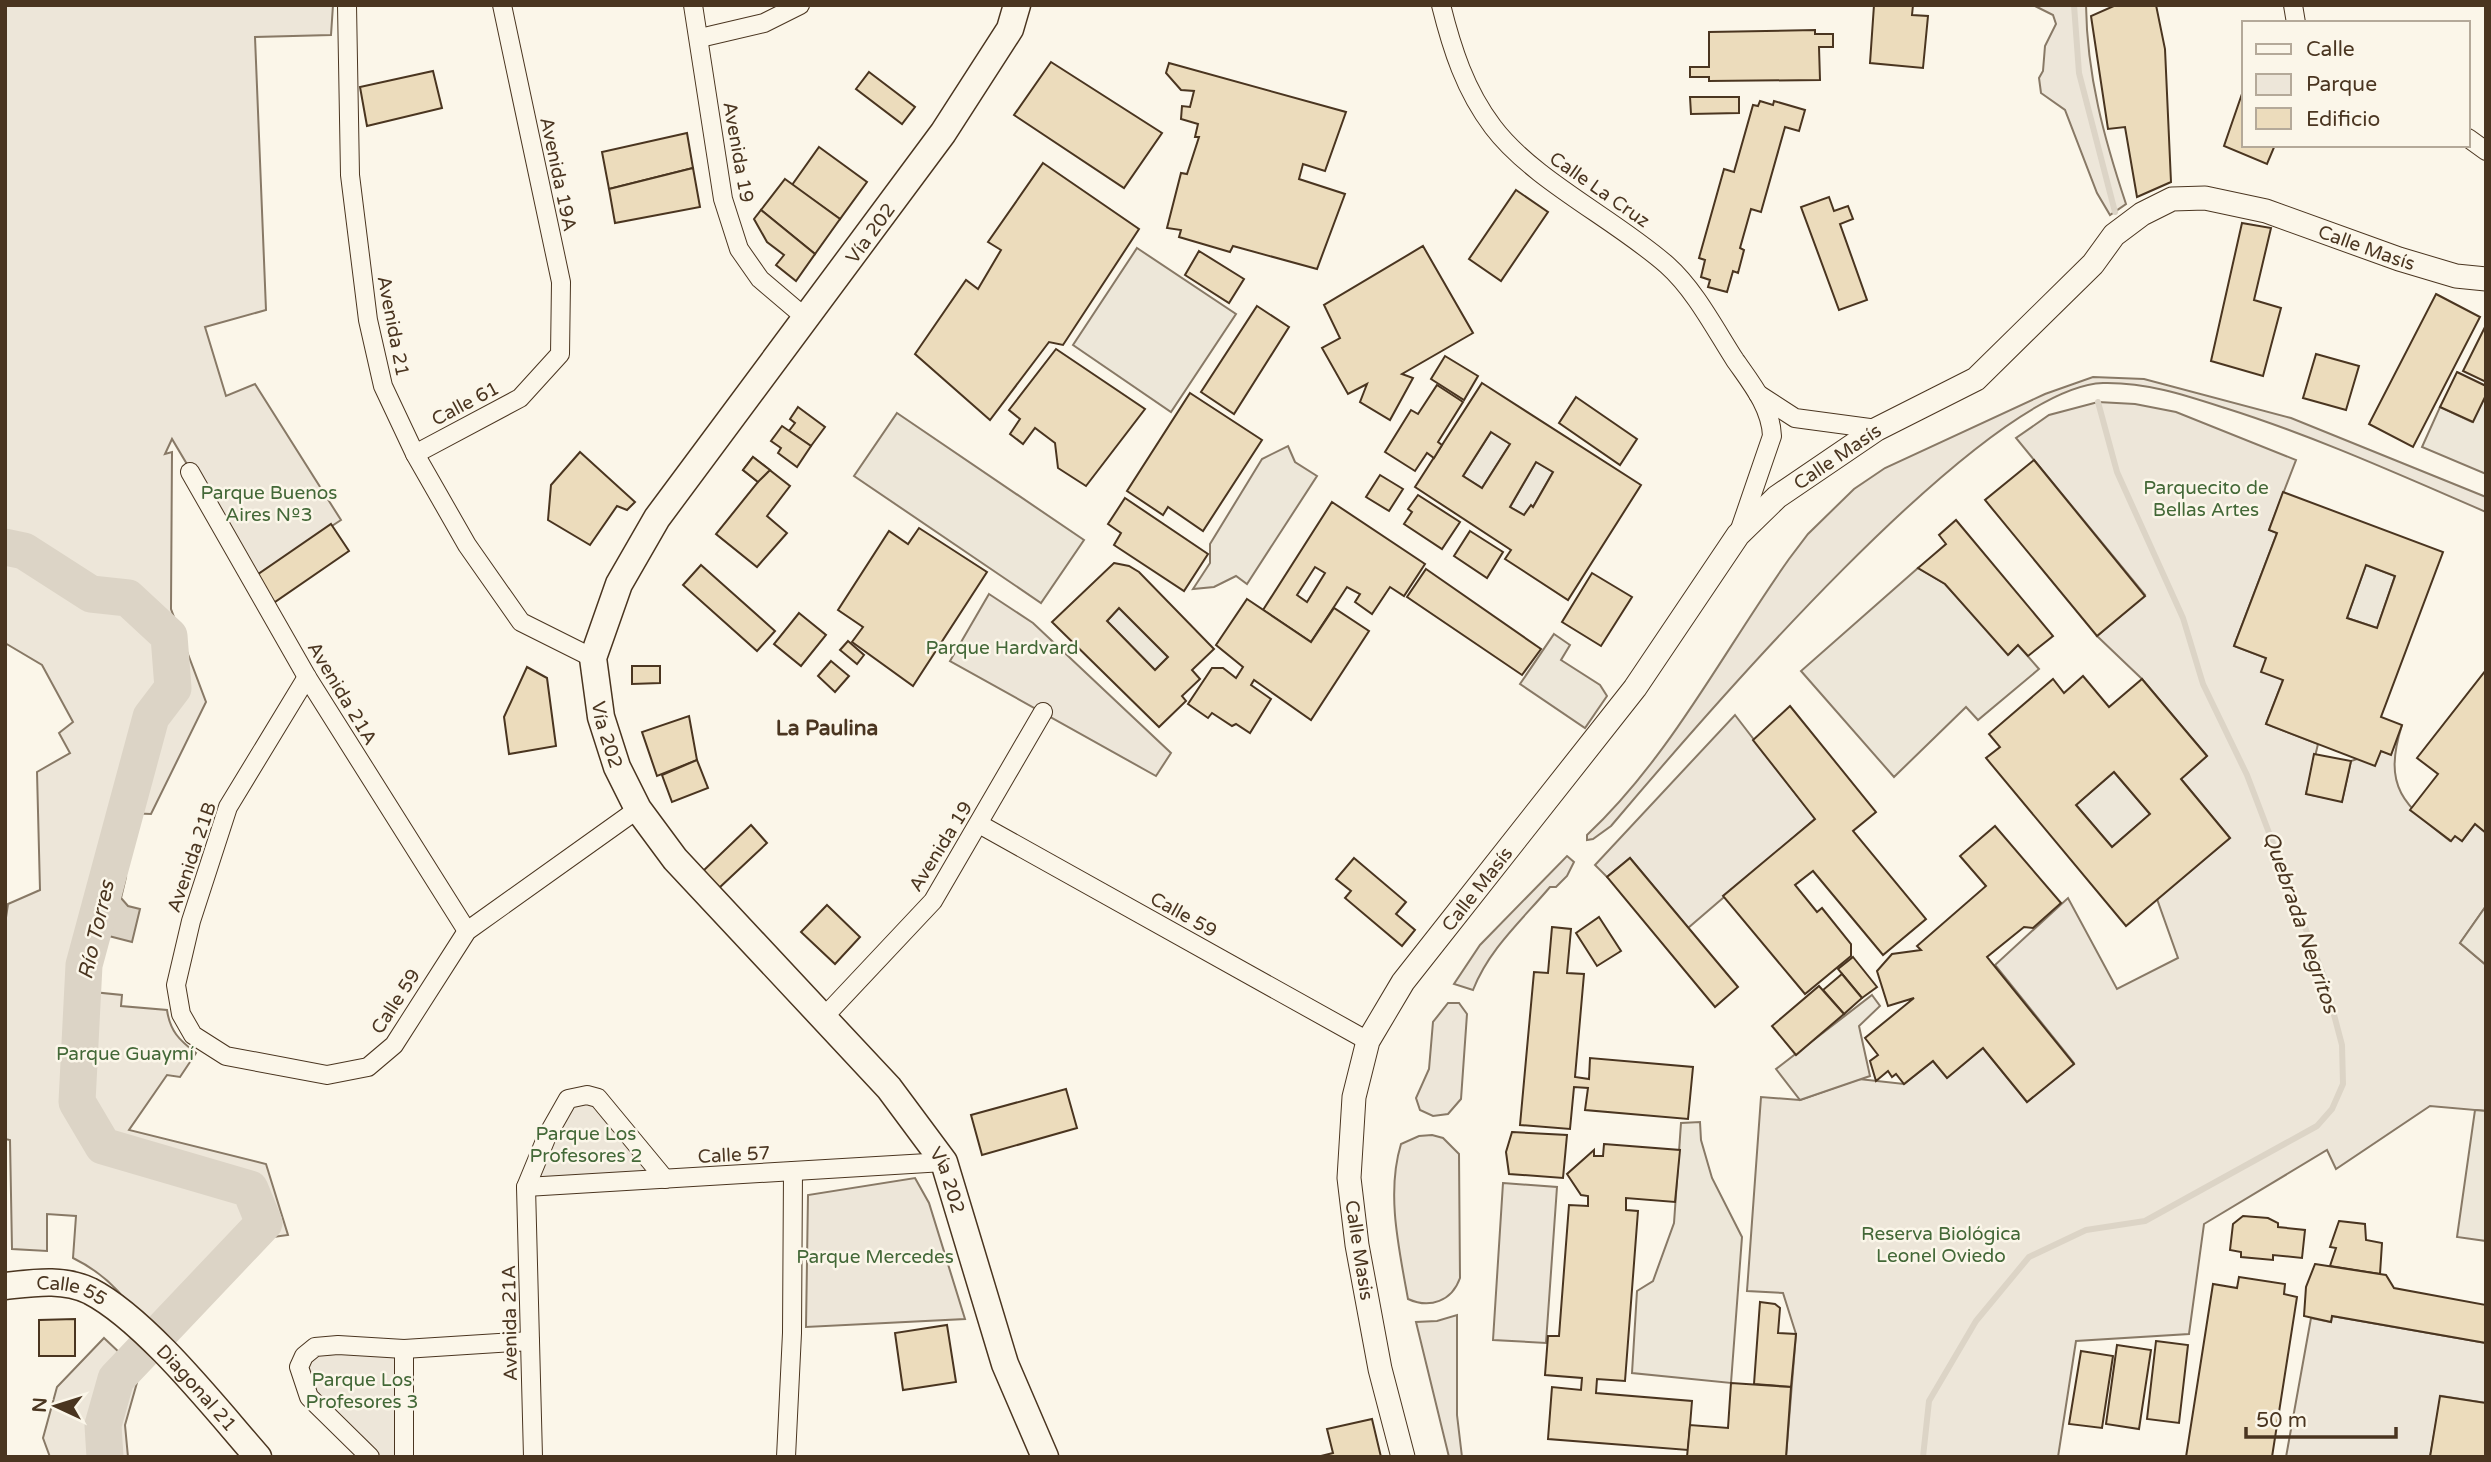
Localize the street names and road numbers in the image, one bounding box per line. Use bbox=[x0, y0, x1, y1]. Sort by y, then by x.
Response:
street label: Avenida 19 bbox=[718, 100, 758, 204]
street label: Avenida 19A bbox=[535, 115, 581, 233]
street label: Calle La Cruz bbox=[1545, 147, 1654, 232]
street label: Vía 202 bbox=[842, 199, 900, 268]
street label: Calle Masís bbox=[2315, 221, 2417, 275]
street label: Avenida 21 bbox=[372, 274, 414, 378]
street label: Calle 61 bbox=[428, 377, 503, 431]
street label: Calle Masís bbox=[1790, 419, 1886, 495]
street label: Avenida 21A bbox=[303, 638, 381, 749]
street label: Vía 202 bbox=[587, 700, 627, 771]
street label: Avenida 19 bbox=[905, 797, 977, 896]
street label: Avenida 21B bbox=[163, 799, 221, 915]
street label: Calle Masís bbox=[1438, 843, 1517, 936]
street label: Calle 59 bbox=[1146, 888, 1221, 942]
street label: Calle 59 bbox=[367, 965, 425, 1038]
street label: Calle 57 bbox=[697, 1142, 771, 1168]
street label: Vía 202 bbox=[925, 1143, 969, 1216]
street label: Calle Masis bbox=[1340, 1199, 1378, 1302]
street label: Avenida 21A bbox=[498, 1265, 522, 1381]
street label: Calle 55 bbox=[36, 1272, 111, 1310]
street label: Diagonal 21 bbox=[152, 1340, 241, 1436]

